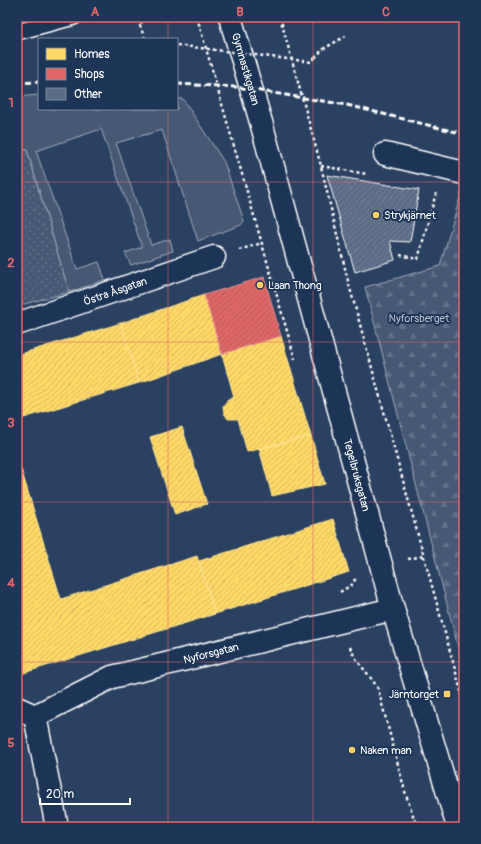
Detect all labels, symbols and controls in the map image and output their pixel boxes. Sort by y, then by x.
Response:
text: A [91,4,100,20]
text: B [236,4,244,20]
text: C [382,4,390,20]
street label: Gymnastikgatan [229,31,262,107]
legend [38,38,178,110]
text: Homes [74,47,110,62]
text: Shops [74,67,105,82]
text: Other [74,87,103,102]
text: 1 [8,95,14,111]
place label: Strykjärnet [384,209,436,222]
marker: Strykjärnet [371,210,381,220]
text: 2 [7,255,15,271]
street label: Östra Åsgatan [81,274,149,308]
place label: Laan Thong [268,279,322,292]
marker: Laan Thong [255,280,265,290]
park label: Nyforsberget [389,312,450,325]
text: 3 [7,415,15,431]
street label: Tegelbruksgatan [341,437,372,513]
text: 4 [7,575,15,591]
street label: Nyforsgatan [182,640,240,667]
place label: Järntorget [389,688,440,701]
marker: Järntorget [442,689,452,699]
text: 5 [7,735,15,751]
place label: Naken man [360,744,412,757]
marker: Naken man [347,745,357,755]
scale bar [40,780,130,806]
text: 20 m [46,787,75,802]

